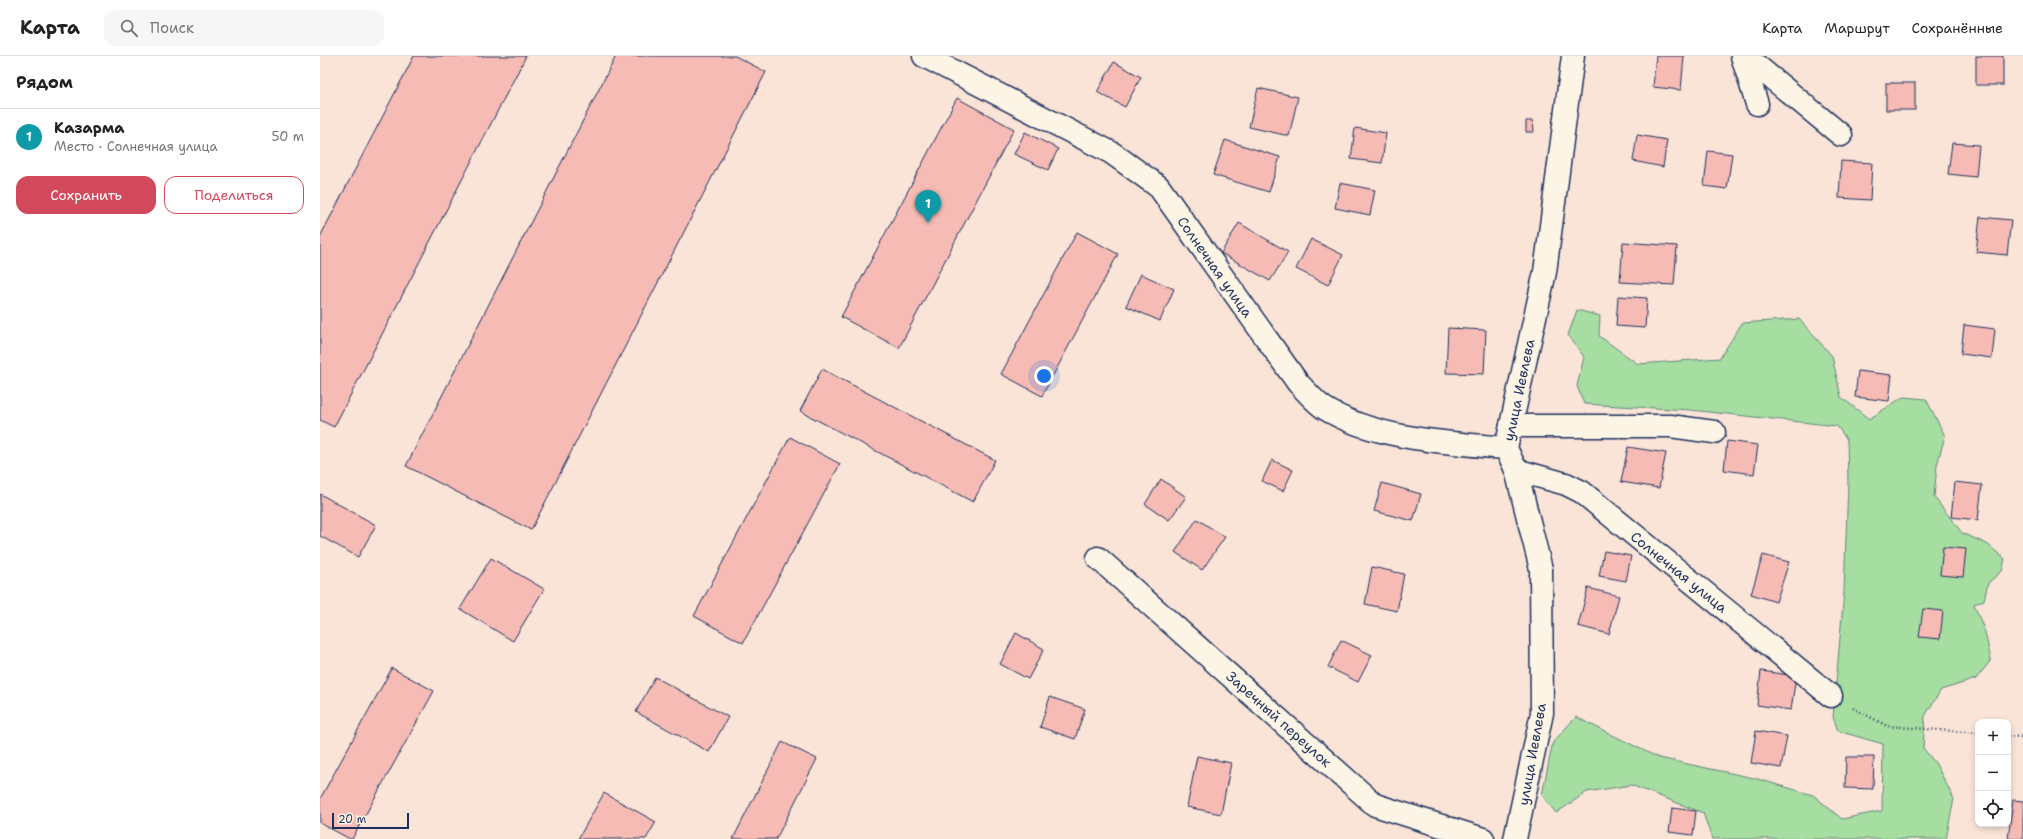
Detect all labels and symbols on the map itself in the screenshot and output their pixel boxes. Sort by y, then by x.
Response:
pin: 1 [915,190,941,223]
street label: Солнечная улица [1173,213,1257,321]
street label: улица Иевлева [1499,337,1539,443]
your location [1034,366,1054,386]
street label: Солнечная улица [1627,527,1731,617]
street label: Заречный переулок [1223,667,1336,771]
street label: улица Иевлева [1514,701,1550,807]
scale bar [332,811,409,830]

